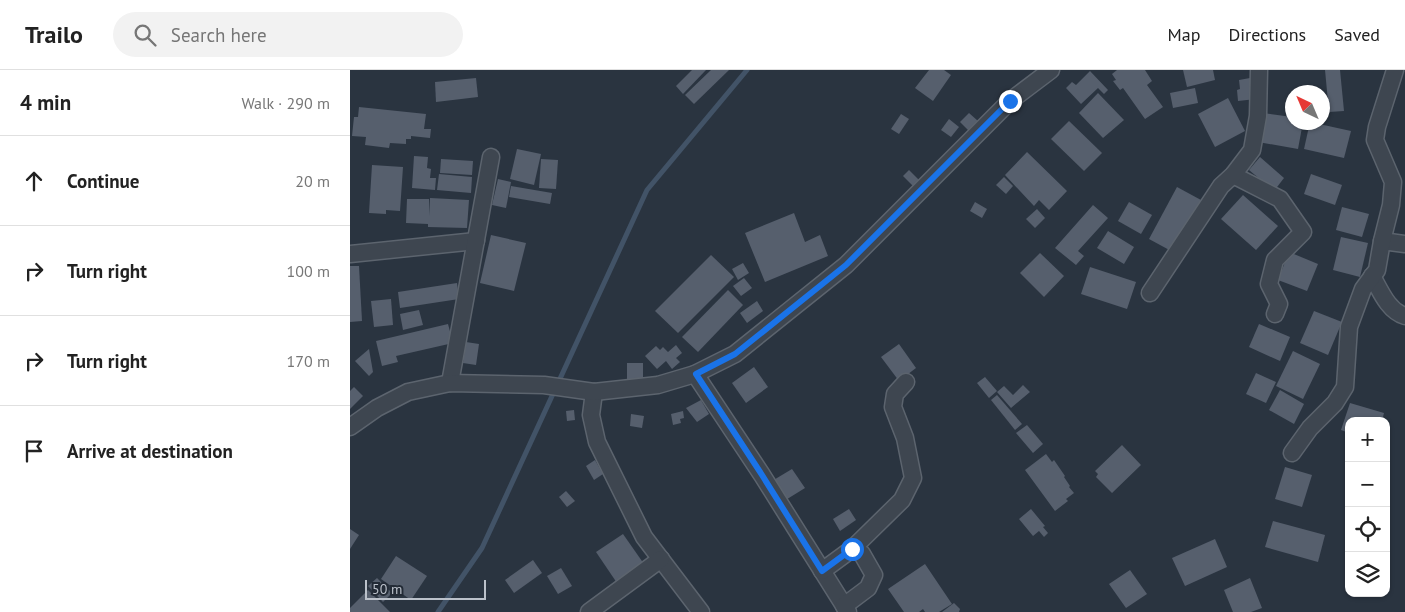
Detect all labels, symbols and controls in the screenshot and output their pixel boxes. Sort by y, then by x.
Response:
search box [113,12,463,57]
text: Trailo [25,19,83,50]
icon: search [131,21,159,49]
text: Search here [171,23,267,47]
text: Map [1168,23,1200,46]
text: Directions [1228,23,1306,46]
text: Saved [1334,23,1380,46]
north arrow [1285,85,1330,130]
text: 4 min [20,89,71,116]
route end [999,90,1022,113]
text: Walk · 290 m [241,93,330,113]
icon: ahead [20,167,48,195]
text: Continue [67,169,139,193]
text: 20 m [295,171,330,191]
icon: right [20,257,48,285]
text: Turn right [67,259,147,283]
text: 100 m [287,261,330,281]
icon: right [20,347,48,375]
text: Turn right [67,349,147,373]
text: 170 m [287,351,330,371]
map controls [1345,417,1390,597]
button: + [1345,417,1390,462]
icon: arrive [20,437,48,465]
text: Arrive at destination [67,439,233,463]
button: − [1345,462,1390,507]
button: locate [1345,507,1390,552]
route start [841,538,864,561]
button: layers [1345,552,1390,597]
scale bar [365,577,486,600]
text: 50 m [372,580,402,598]

